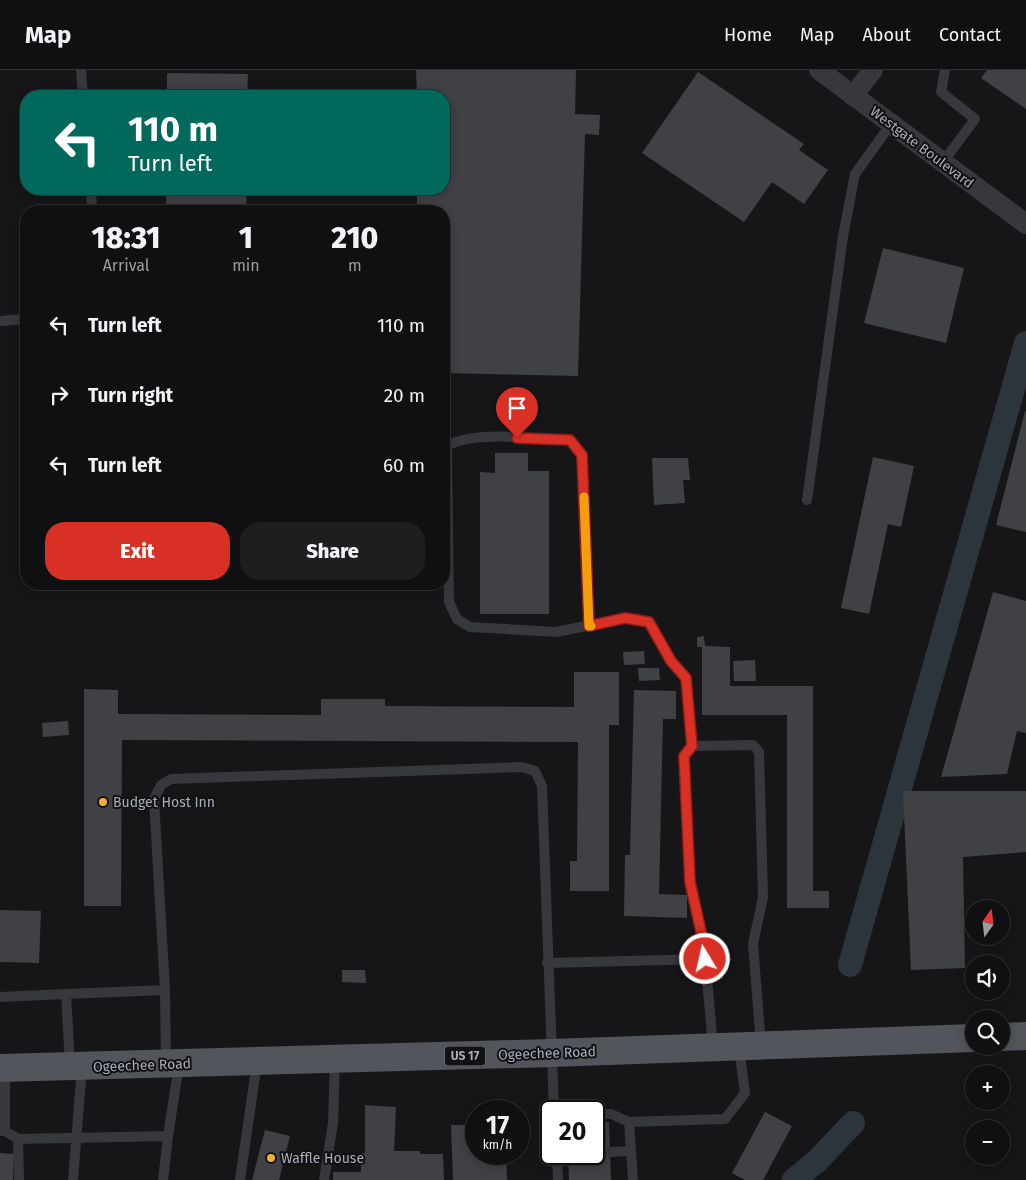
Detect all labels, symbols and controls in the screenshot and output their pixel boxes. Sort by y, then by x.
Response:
text: Map [25,21,71,49]
text: Home [724,24,772,46]
text: Map [800,24,834,46]
text: About [862,24,911,46]
text: Contact [939,24,1001,46]
street label: Westgate Boulevard [867,103,977,192]
text: 110 m [128,108,218,150]
icon: left [45,110,110,175]
text: Turn left [128,150,212,177]
text: 18:31 [92,220,161,256]
text: 1 [239,220,253,256]
text: 210 [331,220,378,256]
text: Arrival [103,256,150,275]
text: min [232,256,260,275]
text: m [348,256,362,275]
icon: left [45,311,73,339]
text: Turn left [88,314,162,337]
text: 110 m [377,314,425,337]
icon: right [45,381,73,409]
text: Turn right [88,384,173,407]
text: 20 m [384,384,425,407]
pin [496,387,538,438]
icon: arrive [503,394,531,422]
icon: left [45,451,73,479]
text: Turn left [88,454,162,477]
text: 60 m [383,454,425,477]
button: Exit [45,522,230,580]
button: Share [240,522,425,580]
place label: Budget Host Inn [113,794,215,811]
marker: Budget Host Inn [97,796,109,808]
north arrow [965,900,1010,945]
map controls [965,900,1010,1165]
position arrow [678,932,730,984]
button: sound [965,955,1010,1000]
button: search [965,1010,1010,1055]
street label: Ogeechee Road [498,1043,596,1064]
road number: US 17 [445,1046,485,1066]
street label: Ogeechee Road [93,1055,191,1076]
button: + [965,1065,1010,1110]
speed limit sign: 20 [540,1100,605,1165]
text: 17 [486,1111,509,1141]
button: − [965,1120,1010,1165]
text: km/h [483,1138,512,1152]
place label: Waffle House [281,1150,364,1167]
marker: Waffle House [265,1152,277,1164]

